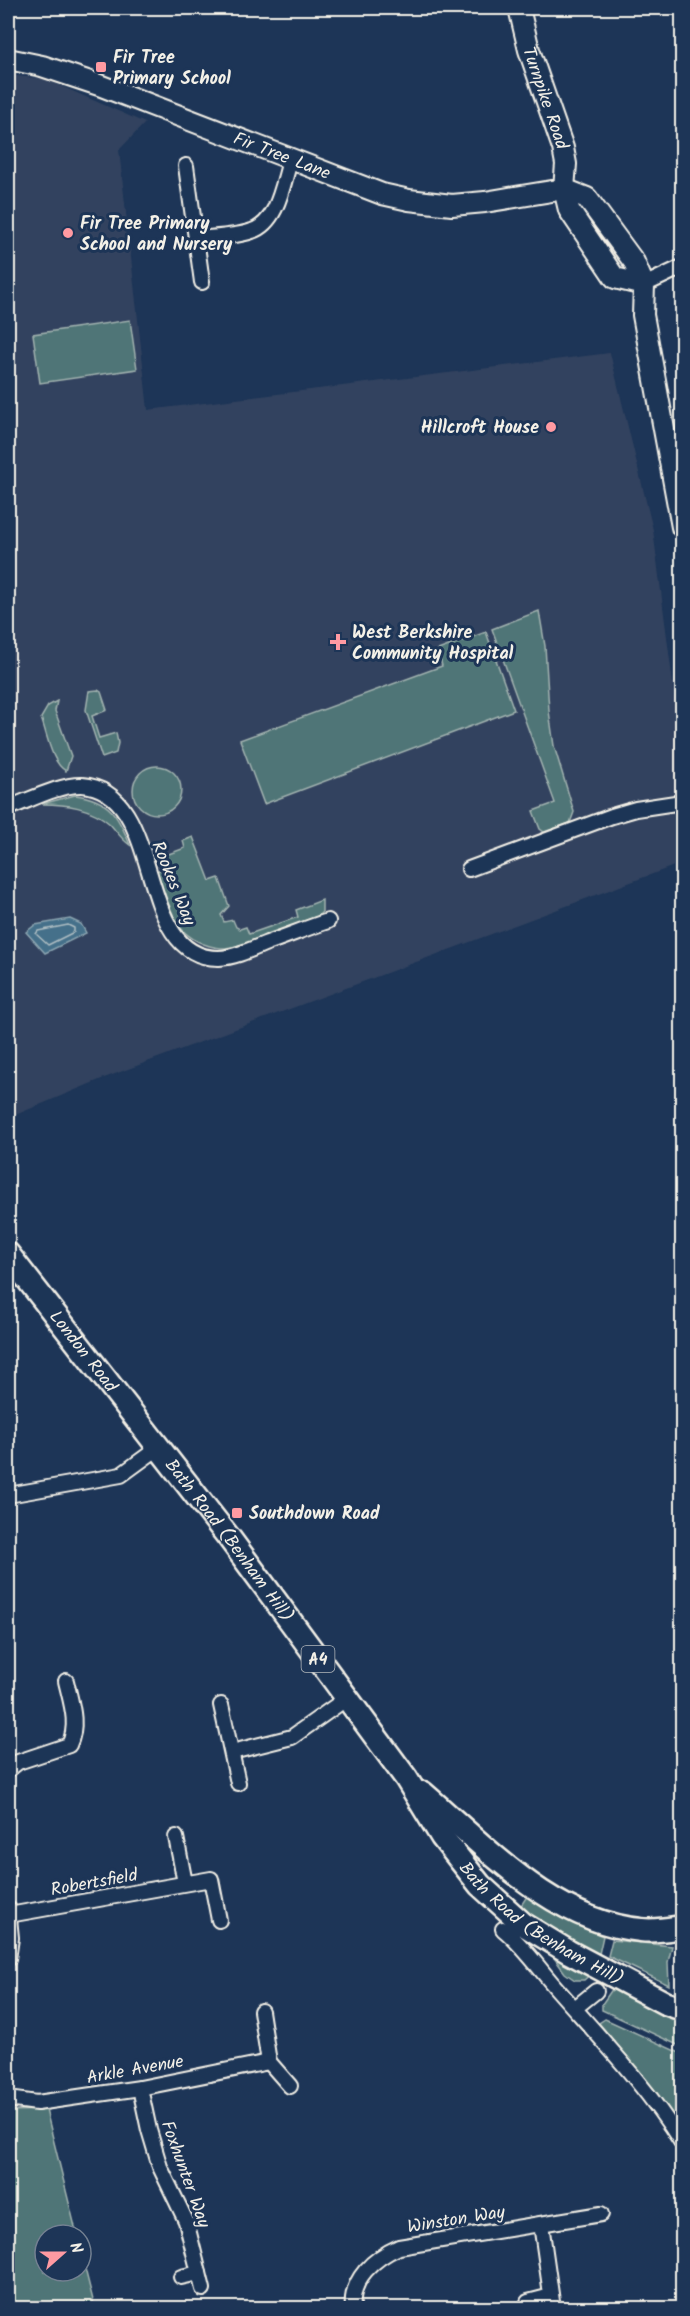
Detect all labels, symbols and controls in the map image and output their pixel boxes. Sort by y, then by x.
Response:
street label: Turnpike Road [513,43,576,155]
place label: Fir Tree Primary School [113,44,231,94]
marker: Fir Tree Primary School [94,60,108,74]
street label: Fir Tree Lane [229,125,334,189]
place label: Fir Tree Primary School and Nursery [80,210,233,260]
marker: Fir Tree Primary School and Nursery [61,226,75,240]
place label: Hillcroft House [421,414,539,443]
marker: Hillcroft House [544,420,558,434]
place label: West Berkshire Community Hospital [352,619,514,669]
marker: West Berkshire Community Hospital [329,633,347,651]
street label: Rookes Way [142,837,203,931]
street label: London Road [41,1305,124,1400]
street label: Bath Road (Benham Hill) [157,1453,300,1629]
place label: Southdown Road [249,1500,380,1529]
marker: Southdown Road [230,1506,244,1520]
road number: A4 [302,1646,334,1672]
street label: Bath Road (Benham Hill) [451,1856,628,1994]
street label: Robertsfield [49,1861,141,1905]
street label: Arkle Avenue [84,2048,186,2093]
street label: Foxhunter Way [152,2117,218,2233]
street label: Winston Way [405,2198,508,2243]
north arrow [33,2223,93,2283]
text: N [62,2239,89,2257]

